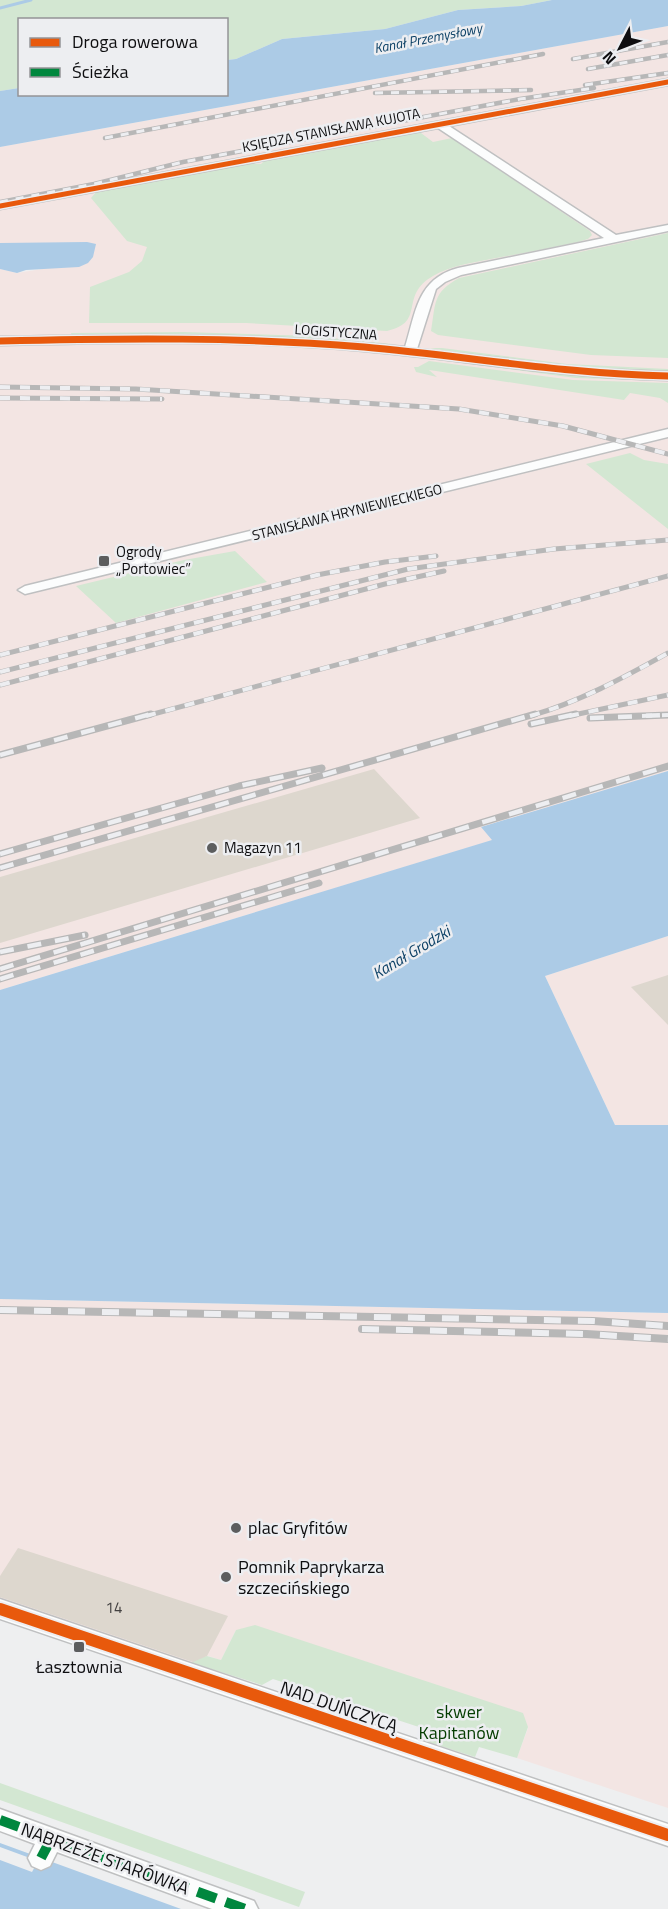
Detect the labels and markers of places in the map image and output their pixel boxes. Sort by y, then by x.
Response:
place label: Ogrody „Portowiec” [116,540,191,580]
marker: Ogrody „Portowiec” [97,554,111,568]
place label: Magazyn 11 [224,836,302,859]
marker: Magazyn 11 [205,841,219,855]
place label: plac Gryfitów [248,1514,348,1541]
marker: plac Gryfitów [229,1521,243,1535]
place label: Pomnik Paprykarza szczecińskiego [238,1553,384,1601]
marker: Pomnik Paprykarza szczecińskiego [219,1570,233,1584]
marker: Łasztownia [72,1640,86,1654]
place label: Łasztownia [35,1653,122,1680]

